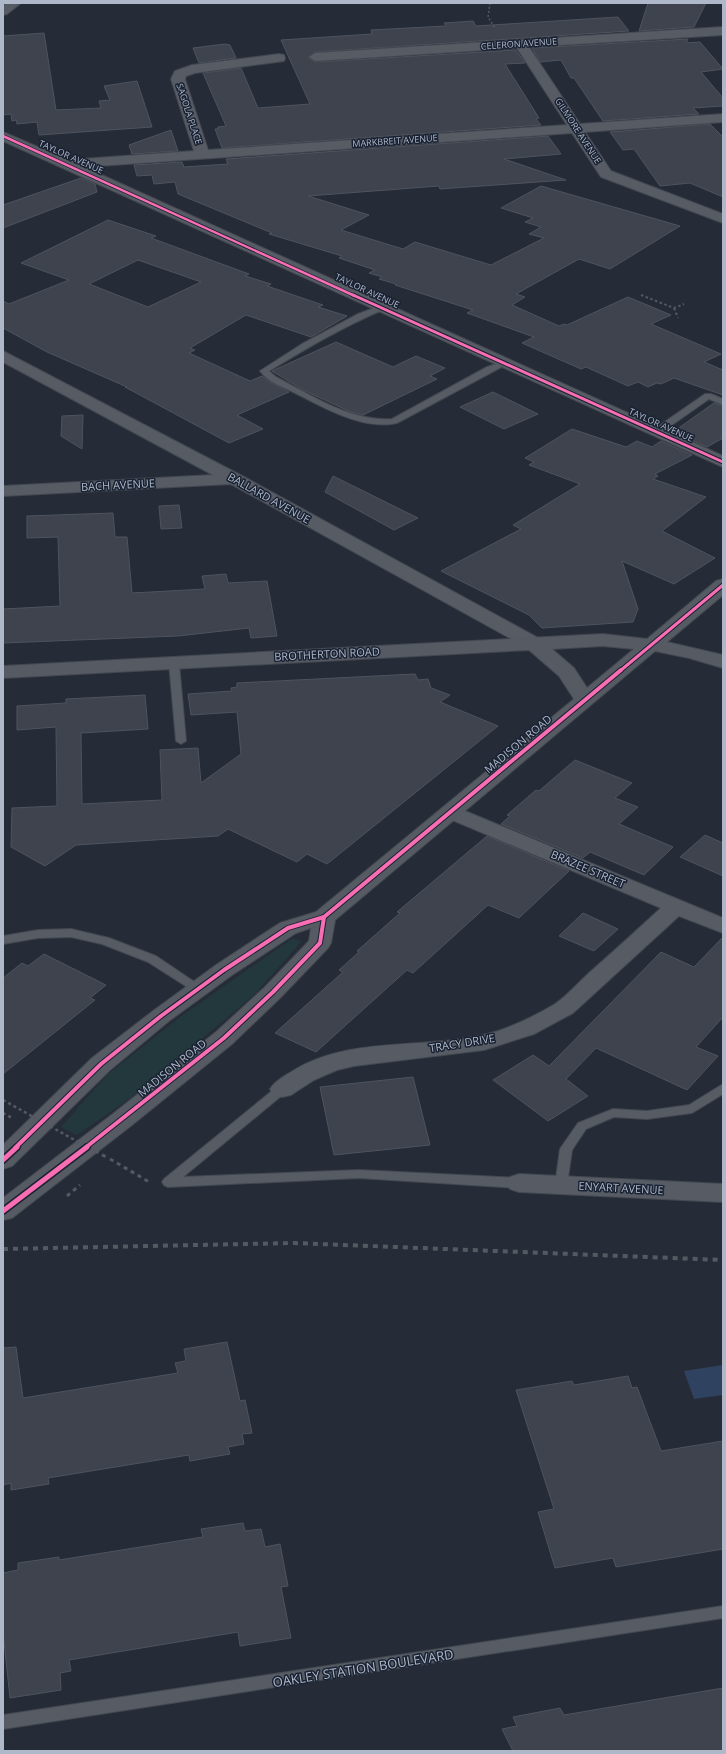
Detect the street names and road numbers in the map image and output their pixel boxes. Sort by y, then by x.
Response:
street label: CELERON AVENUE [480,34,558,53]
street label: SAGOLA PLACE [174,82,205,146]
street label: GILMORE AVENUE [552,95,605,166]
street label: MARKBREIT AVENUE [352,131,438,150]
street label: TAYLOR AVENUE [37,136,106,177]
street label: TAYLOR AVENUE [333,270,402,311]
street label: TAYLOR AVENUE [627,404,696,445]
street label: BALLARD AVENUE [225,469,313,526]
street label: BACH AVENUE [81,475,155,494]
street label: BROTHERTON ROAD [274,643,380,664]
street label: MADISON ROAD [481,711,555,776]
street label: BRAZEE STREET [549,846,628,891]
street label: TRACY DRIVE [428,1030,496,1055]
street label: MADISON ROAD [134,1035,209,1100]
street label: ENYART AVENUE [578,1178,664,1197]
street label: OAKLEY STATION BOULEVARD [271,1645,455,1691]

